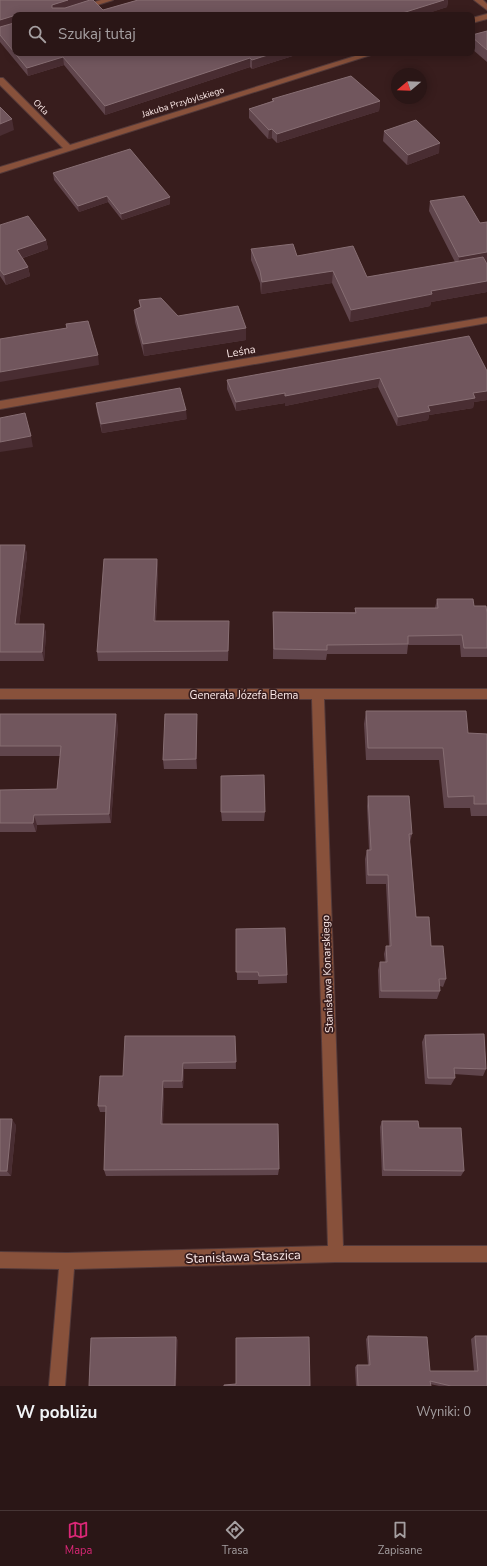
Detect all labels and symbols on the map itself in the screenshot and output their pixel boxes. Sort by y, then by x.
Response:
north arrow [391,68,427,104]
street label: Jakuba Przybylskiego [139,84,226,121]
street label: Orla [31,97,52,118]
street label: Leśna [225,342,257,361]
street label: Generała Józefa Bema [190,688,299,703]
street label: Stanisława Konarskiego [318,915,337,1033]
street label: Stanisława Staszica [185,1246,301,1268]

